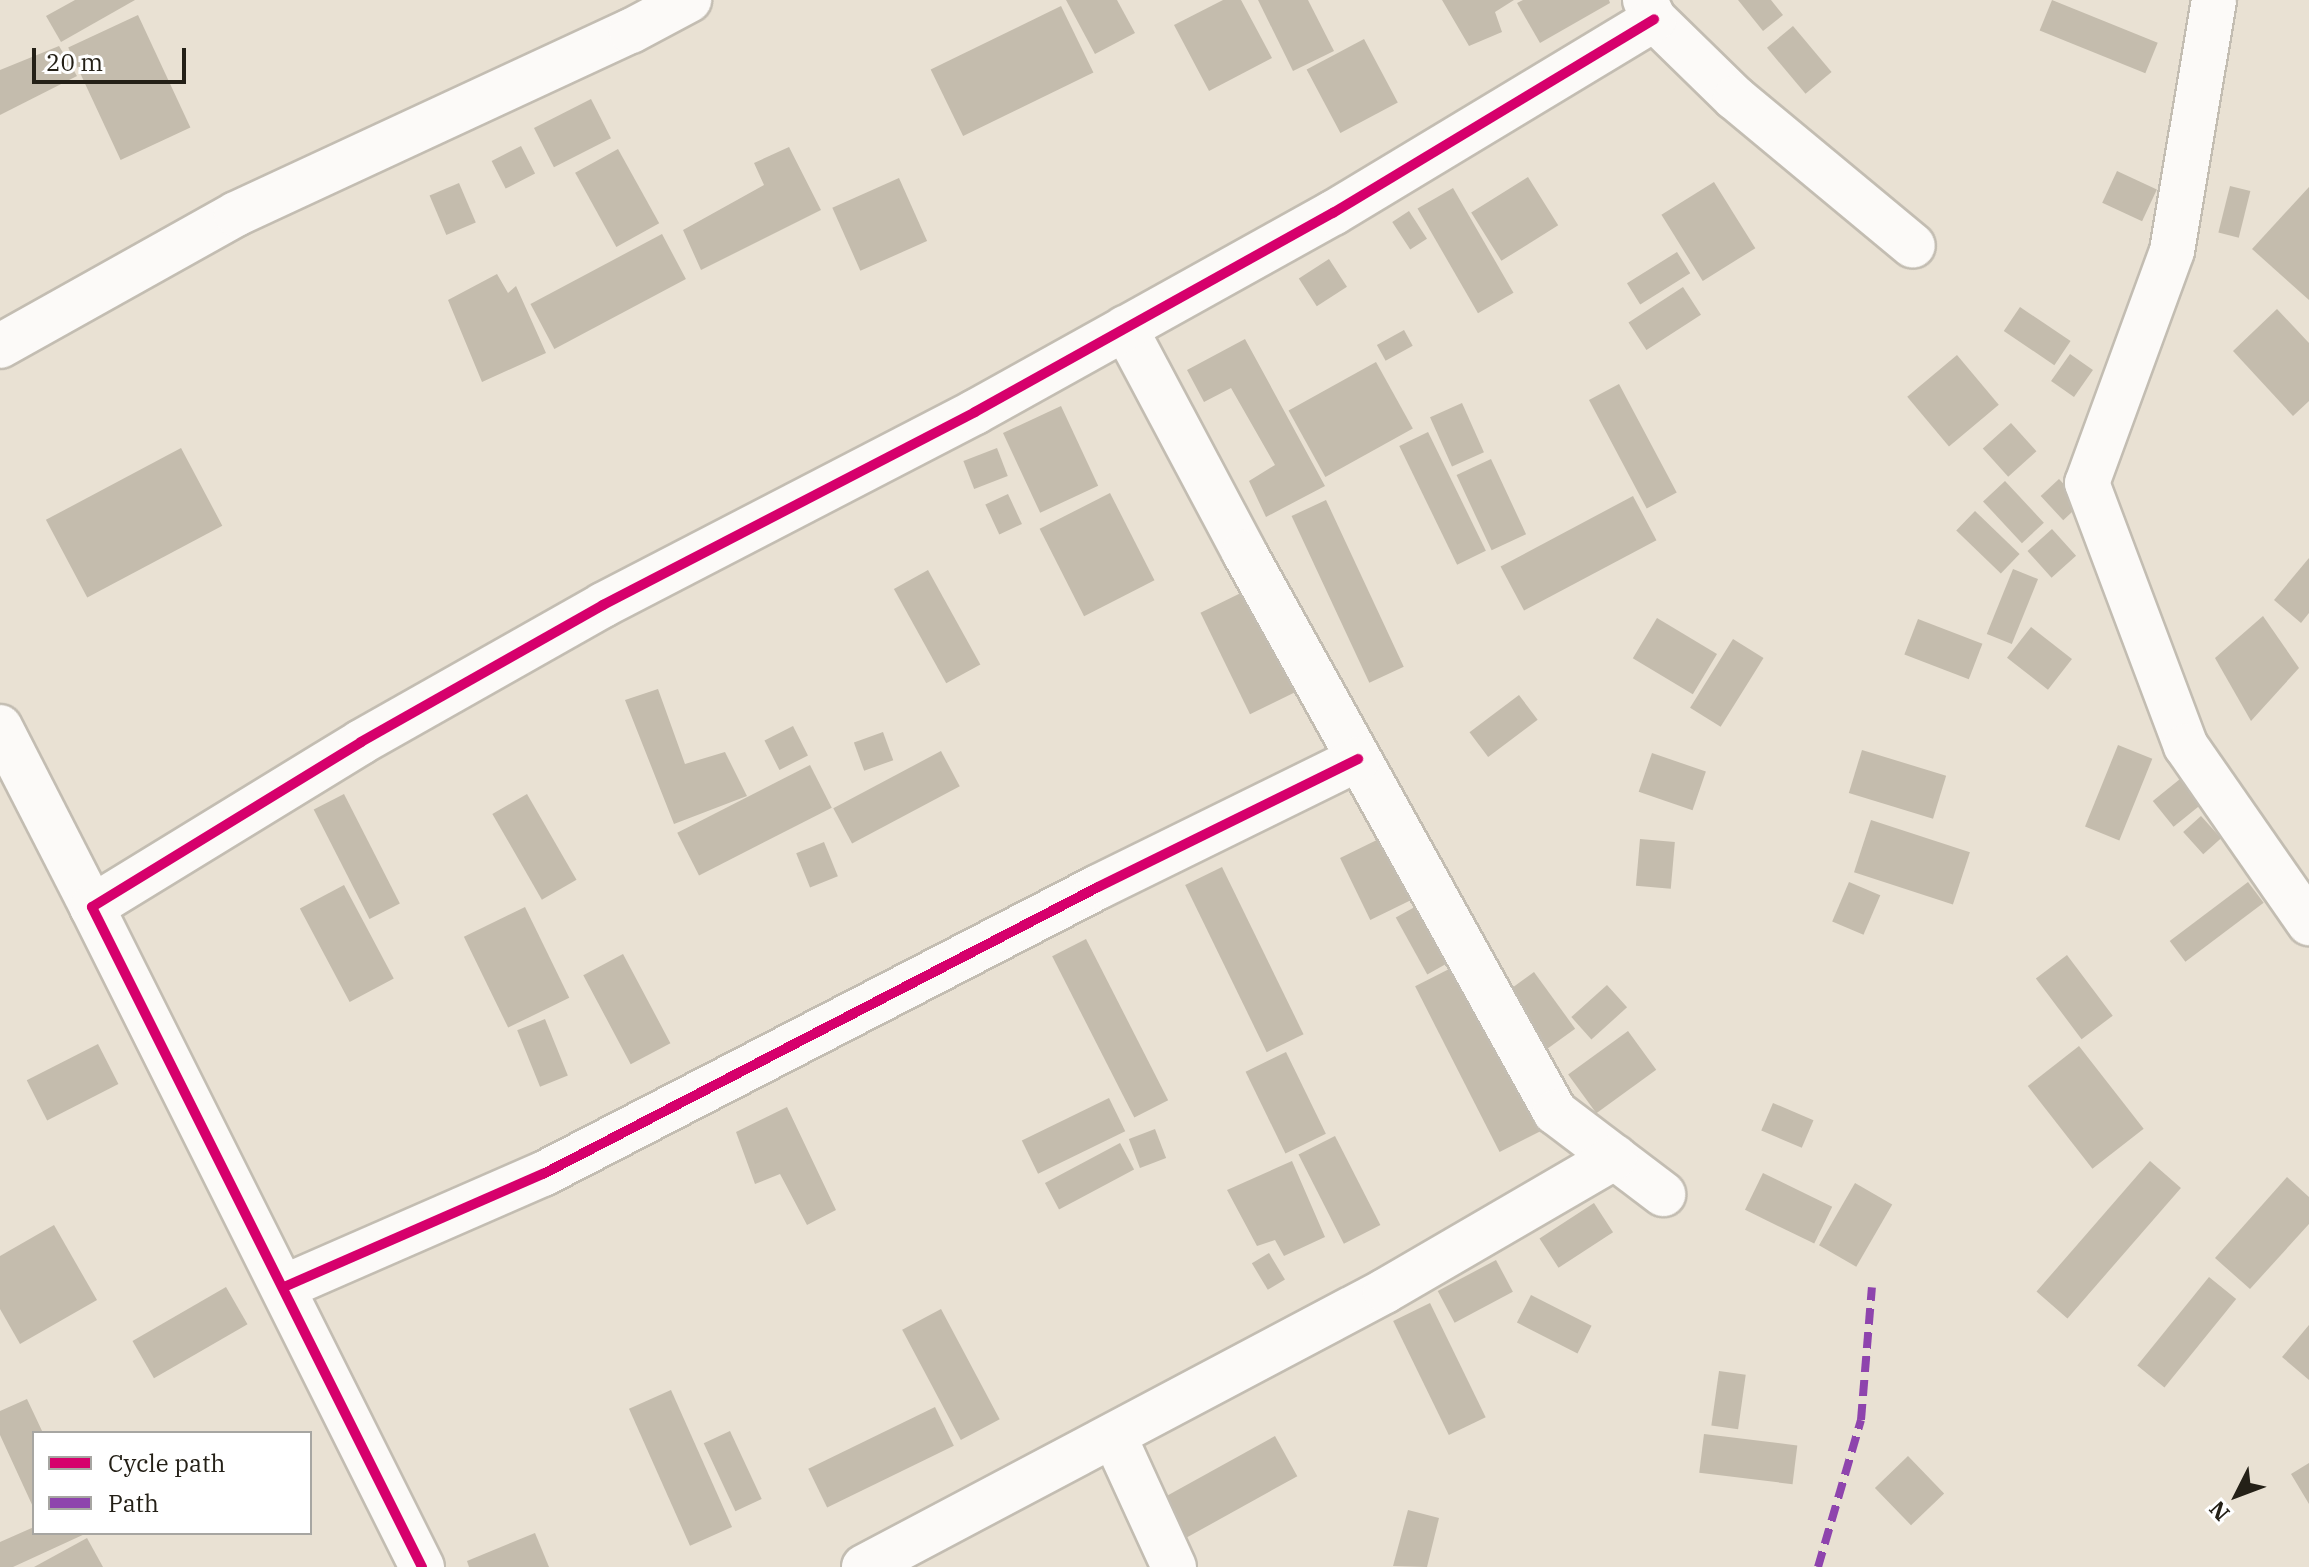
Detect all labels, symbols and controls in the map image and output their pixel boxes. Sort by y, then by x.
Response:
scale bar [36,32,190,82]
text: 20 m [46,46,103,78]
legend [32,1431,312,1535]
text: Cycle path [108,1447,225,1479]
north arrow [2197,1455,2277,1535]
text: Path [108,1487,159,1519]
text: N [2202,1495,2235,1528]

